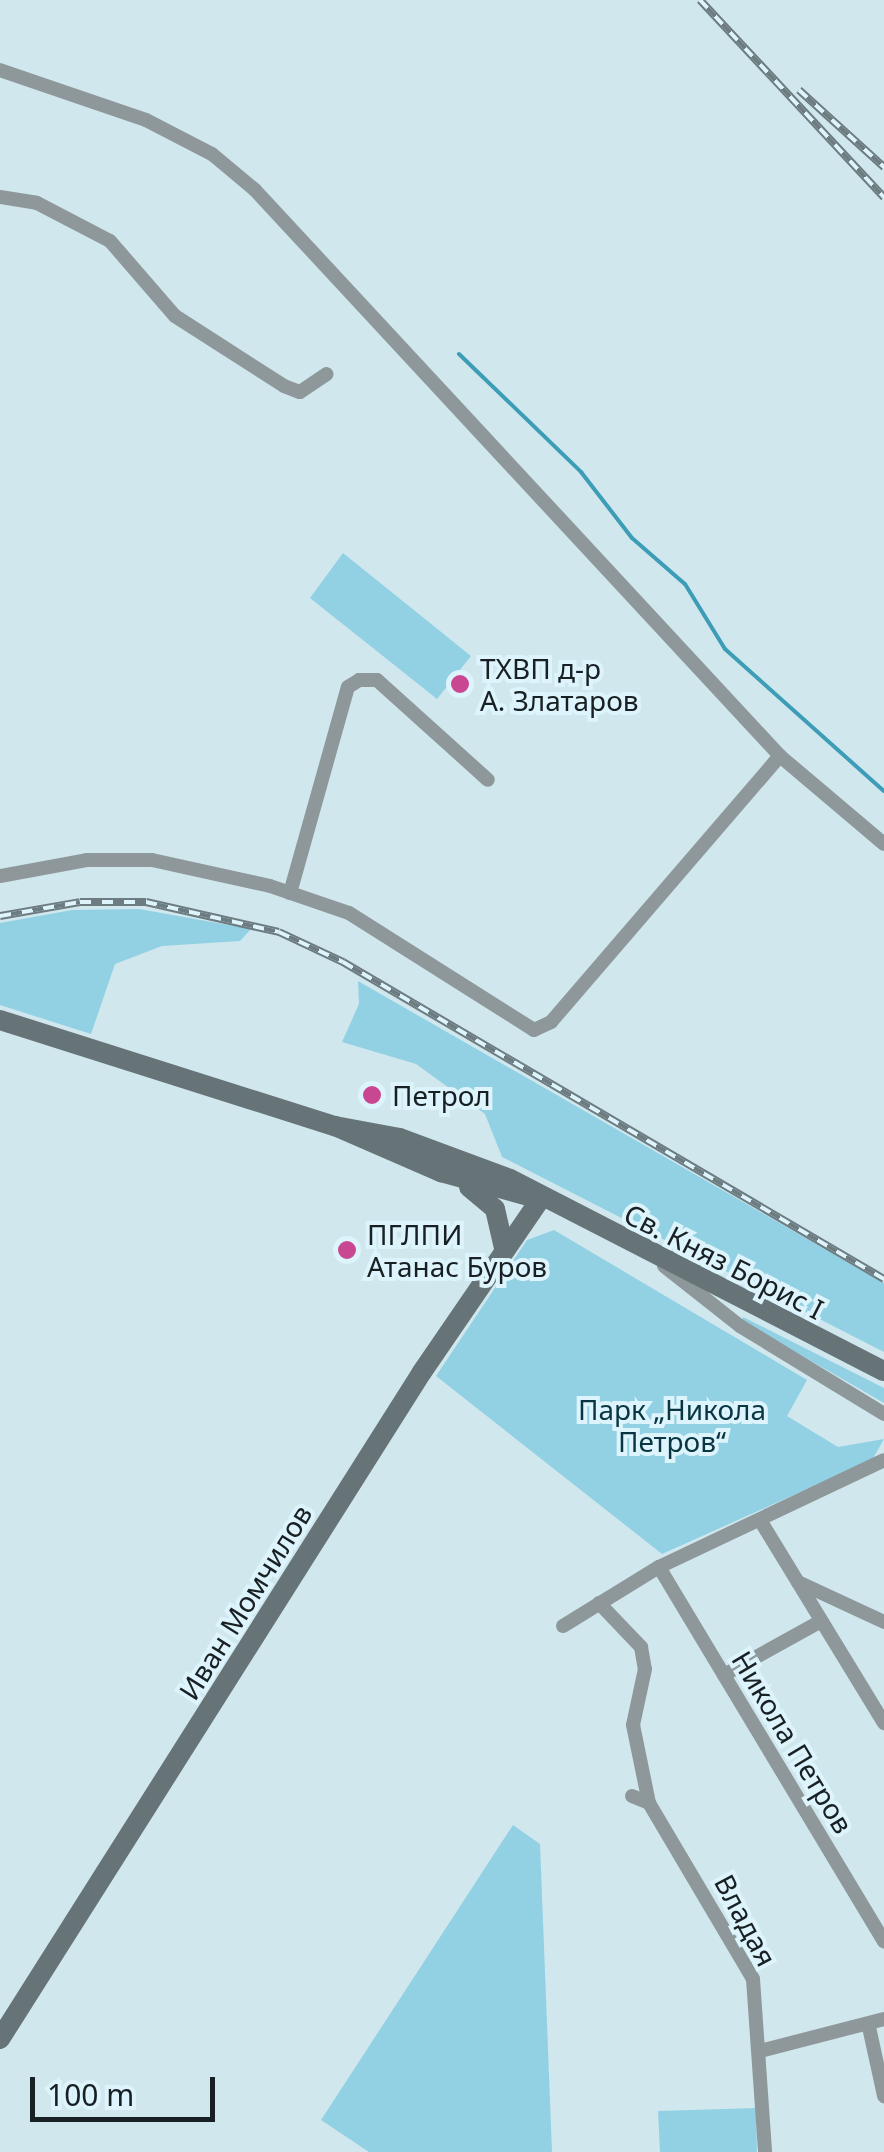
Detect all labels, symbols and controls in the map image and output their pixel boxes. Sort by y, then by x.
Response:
place label: ТХВП д-р А. Златаров [480,651,639,717]
marker: ТХВП д-р А. Златаров [449,673,471,695]
place label: Петрол [392,1078,491,1112]
marker: Петрол [361,1084,383,1106]
street label: Св. Княз Борис I [619,1196,829,1326]
place label: ПГЛПИ Атанас Буров [367,1217,547,1283]
marker: ПГЛПИ Атанас Буров [336,1239,358,1261]
park label: Парк „Никола Петров“ [578,1392,766,1458]
street label: Иван Момчилов [172,1498,318,1706]
street label: Никола Петров [725,1645,861,1839]
street label: Владая [708,1868,784,1972]
scale bar [35,2057,220,2119]
text: 100 m [47,2074,134,2115]

